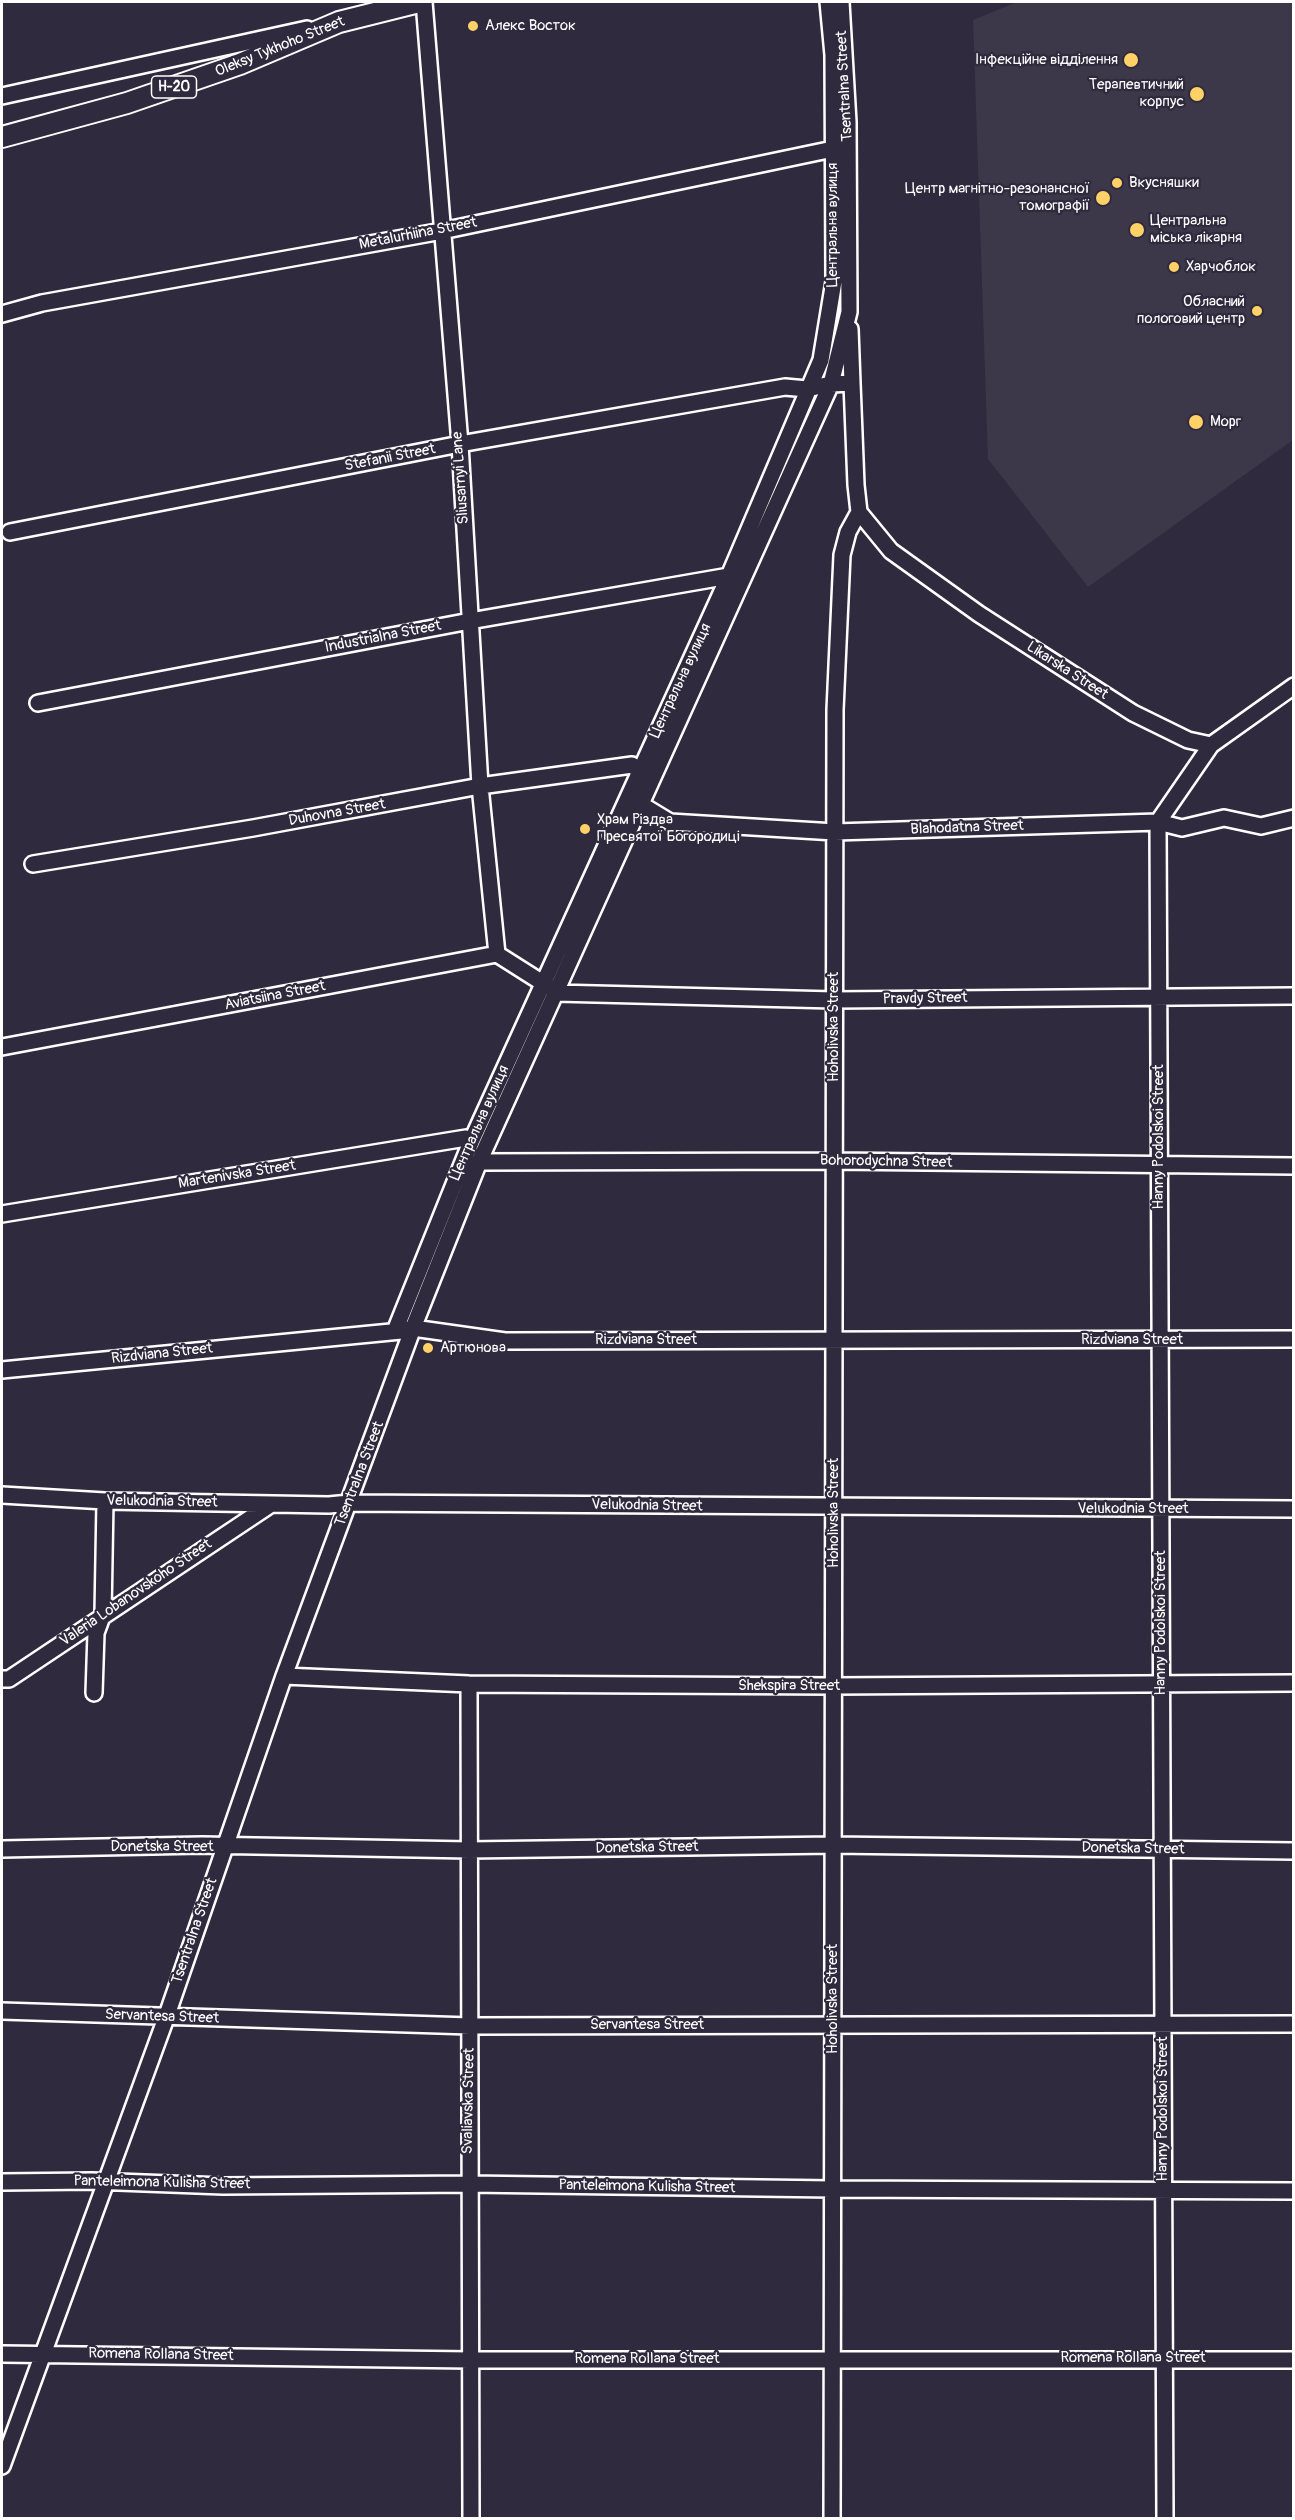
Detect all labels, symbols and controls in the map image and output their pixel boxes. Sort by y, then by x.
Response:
street label: Oleksy Tykhoho Street [213,13,347,81]
place label: Алекс Восток [485,17,576,35]
marker: Алекс Восток [466,19,480,33]
street label: Tsentralna Street [833,30,857,142]
place label: Інфекційне відділення [975,51,1118,69]
marker: Інфекційне відділення [1122,51,1140,69]
road number: Н-20 [152,76,196,98]
place label: Терапевтичний корпус [1089,76,1184,111]
marker: Терапевтичний корпус [1188,85,1206,103]
street label: Центральна вулиця [824,163,842,287]
place label: Вкусняшки [1129,174,1199,192]
marker: Вкусняшки [1110,176,1124,190]
place label: Центр магнітно-резонансної томографії [905,180,1090,215]
marker: Центр магнітно-резонансної томографії [1094,189,1112,207]
place label: Центральна міська лікарня [1150,212,1242,247]
street label: Metalurhiina Street [358,214,478,254]
marker: Центральна міська лікарня [1128,221,1146,239]
place label: Харчоблок [1186,258,1256,276]
marker: Харчоблок [1167,260,1181,274]
place label: Обласний пологовий центр [1137,293,1245,328]
marker: Обласний пологовий центр [1250,304,1264,318]
marker: Морг [1187,413,1205,431]
place label: Морг [1210,413,1241,431]
street label: Sliusarnyi Lane [449,431,473,525]
street label: Stefanii Street [343,440,437,476]
street label: Industrialna Street [323,617,443,657]
street label: Центральна вулиця [647,621,715,741]
street label: Likarska Street [1023,638,1111,704]
street label: Duhovna Street [287,796,387,830]
place label: Храм Різдва Пресвятої Богородиці [597,811,740,846]
street label: Blahodatna Street [910,817,1024,839]
marker: Храм Різдва Пресвятої Богородиці [578,822,592,836]
street label: Hoholivska Street [825,972,843,1082]
street label: Aviatsiina Street [223,977,327,1015]
street label: Pravdy Street [882,989,968,1009]
street label: Центральна вулиця [446,1063,514,1183]
street label: Hanny Podolskoi Street [1150,1064,1168,1210]
street label: Bohorodychna Street [820,1152,952,1172]
street label: Martenivska Street [177,1157,297,1193]
street label: Rizdviana Street [595,1331,697,1349]
street label: Rizdviana Street [1081,1331,1183,1349]
place label: Артюнова [440,1339,506,1357]
street label: Rizdviana Street [110,1340,214,1368]
marker: Артюнова [421,1341,435,1355]
street label: Tsentralna Street [332,1419,388,1529]
street label: Hoholivska Street [825,1458,843,1568]
street label: Velukodnia Street [106,1492,218,1512]
street label: Velukodnia Street [591,1496,703,1516]
street label: Velukodnia Street [1077,1500,1189,1518]
street label: Valeria Lobanovskoho Street [57,1535,215,1651]
street label: Hanny Podolskoi Street [1152,1550,1170,1696]
street label: Shekspira Street [738,1677,840,1695]
street label: Donetska Street [110,1838,214,1856]
street label: Donetska Street [595,1838,699,1858]
street label: Donetska Street [1081,1839,1185,1859]
street label: Tsentralna Street [168,1876,222,1986]
street label: Hoholivska Street [824,1944,842,2054]
street label: Servantesa Street [105,2006,219,2028]
street label: Servantesa Street [590,2016,704,2034]
street label: Hanny Podolskoi Street [1154,2036,1172,2182]
street label: Svaliavska Street [459,2048,479,2154]
street label: Panteleimona Kulisha Street [74,2172,250,2194]
street label: Panteleimona Kulisha Street [559,2176,735,2198]
street label: Romena Rollana Street [88,2345,234,2365]
street label: Romena Rollana Street [1060,2349,1206,2367]
street label: Romena Rollana Street [574,2350,720,2368]

